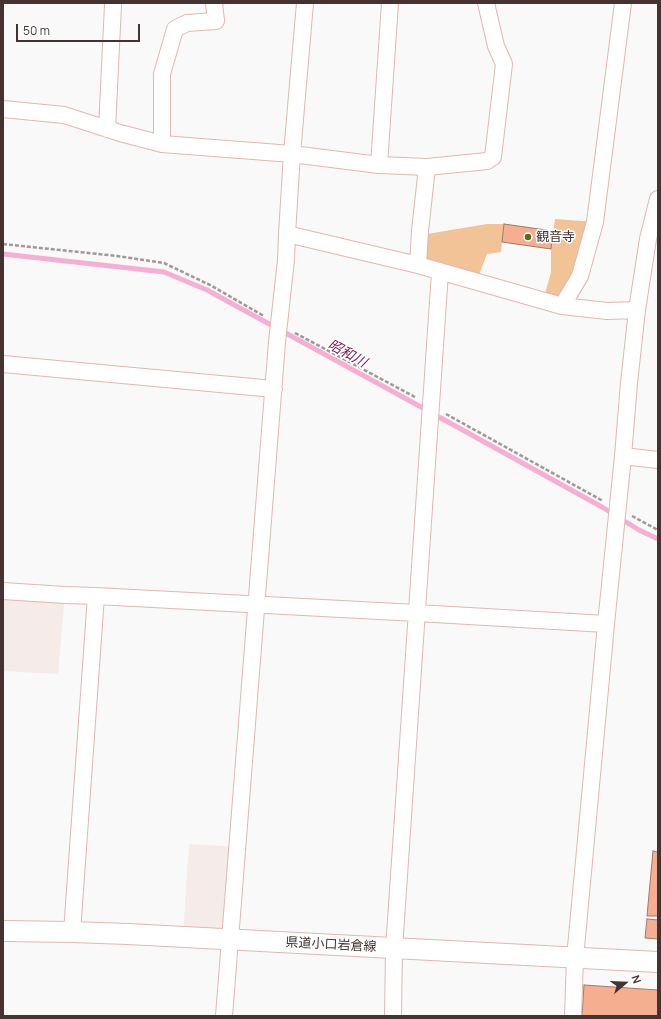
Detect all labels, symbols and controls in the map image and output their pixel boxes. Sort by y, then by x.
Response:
scale bar [18,16,142,42]
text: 50 m [23,22,50,39]
place label: 観音寺 [536,229,575,245]
marker: 観音寺 [523,232,533,242]
water label: 昭和川 [325,336,369,372]
street label: 県道小口岩倉線 [285,935,377,955]
north arrow [605,963,645,1003]
text: N [628,973,645,985]

